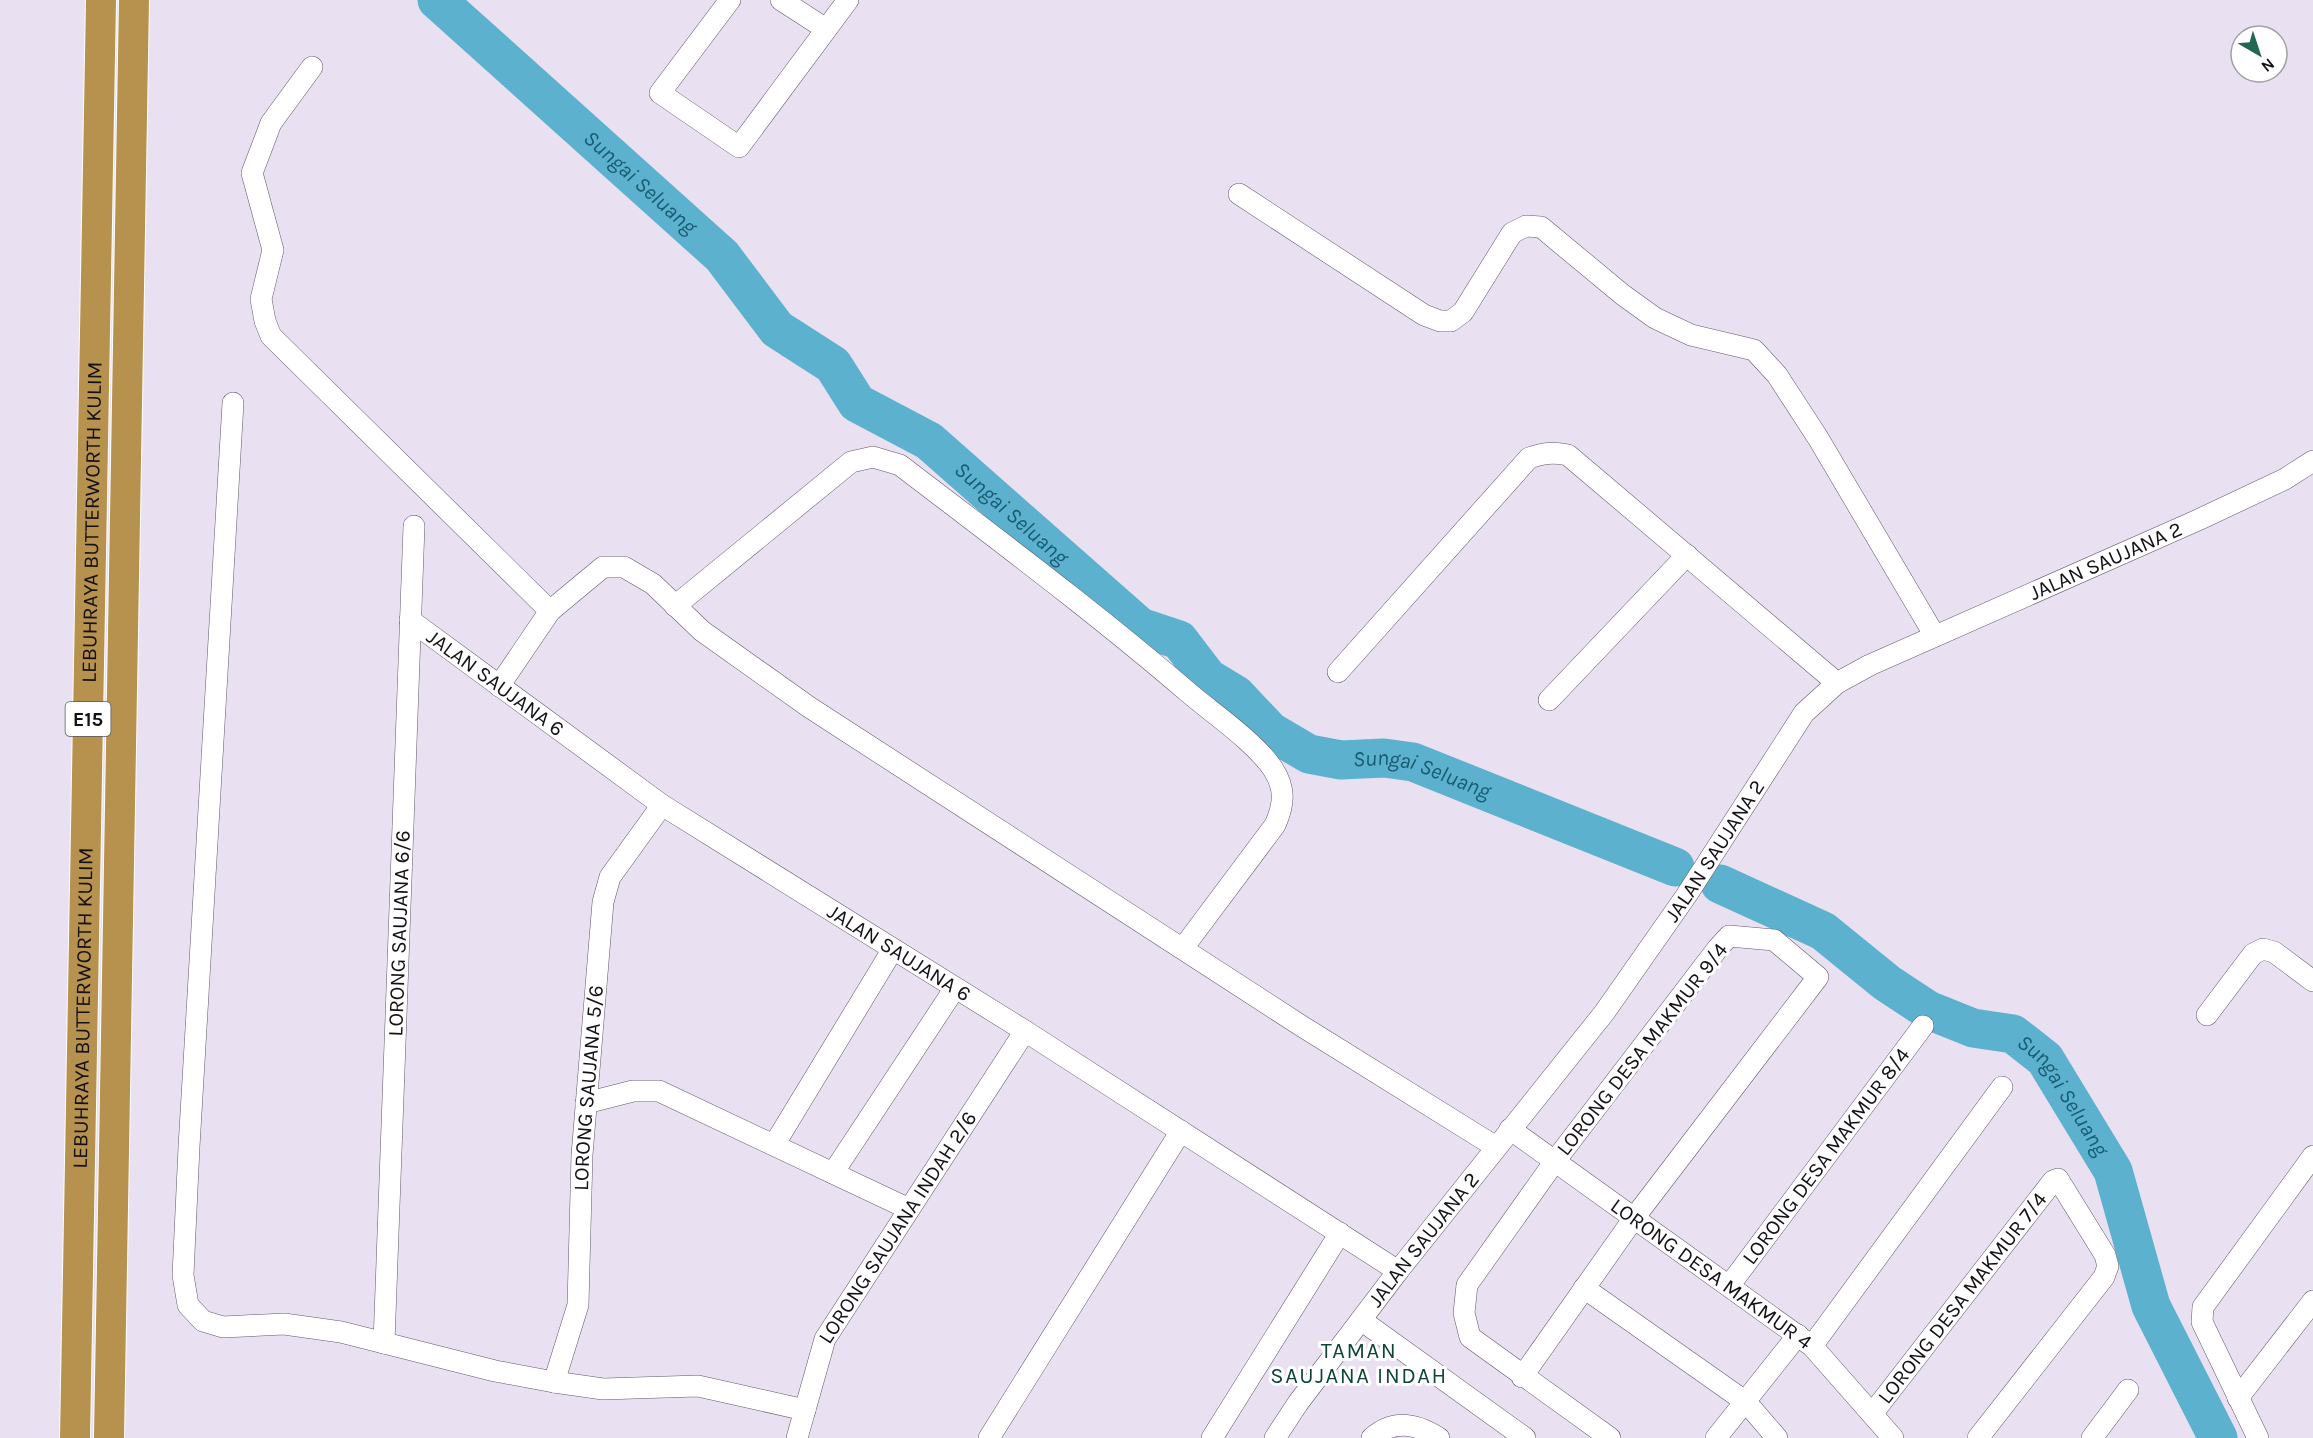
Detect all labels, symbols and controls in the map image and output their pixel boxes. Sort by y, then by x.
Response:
north arrow [2229,24,2289,84]
text: N [2258,54,2279,76]
water label: Sungai Seluang [578,125,702,240]
street label: LEBUHRAYA BUTTERWORTH KULIM [77,361,106,683]
water label: Sungai Seluang [949,456,1074,571]
street label: JALAN SAUJANA 2 [2025,517,2186,605]
street label: JALAN SAUJANA 6 [422,624,569,741]
road number: E15 [66,702,110,736]
water label: Sungai Seluang [1352,745,1495,805]
street label: JALAN SAUJANA 2 [1660,775,1770,926]
street label: LORONG SAUJANA 6/6 [383,830,415,1037]
street label: LEBUHRAYA BUTTERWORTH KULIM [68,847,98,1169]
street label: JALAN SAUJANA 6 [823,899,975,1006]
street label: LORONG DESA MAKMUR 9/4 [1552,938,1733,1160]
street label: LORONG SAUJANA 5/6 [569,984,608,1191]
water label: Sungai Seluang [2012,1029,2114,1161]
street label: LORONG DESA MAKMUR 8/4 [1737,1043,1915,1269]
street label: LORONG SAUJANA INDAH 2/6 [813,1107,982,1348]
street label: JALAN SAUJANA 2 [1363,1168,1484,1312]
street label: LORONG DESA MAKMUR 7/4 [1873,1187,2052,1408]
street label: LORONG DESA MAKMUR 4 [1606,1193,1817,1354]
district label: TAMAN SAUJANA INDAH [1270,1338,1448,1389]

